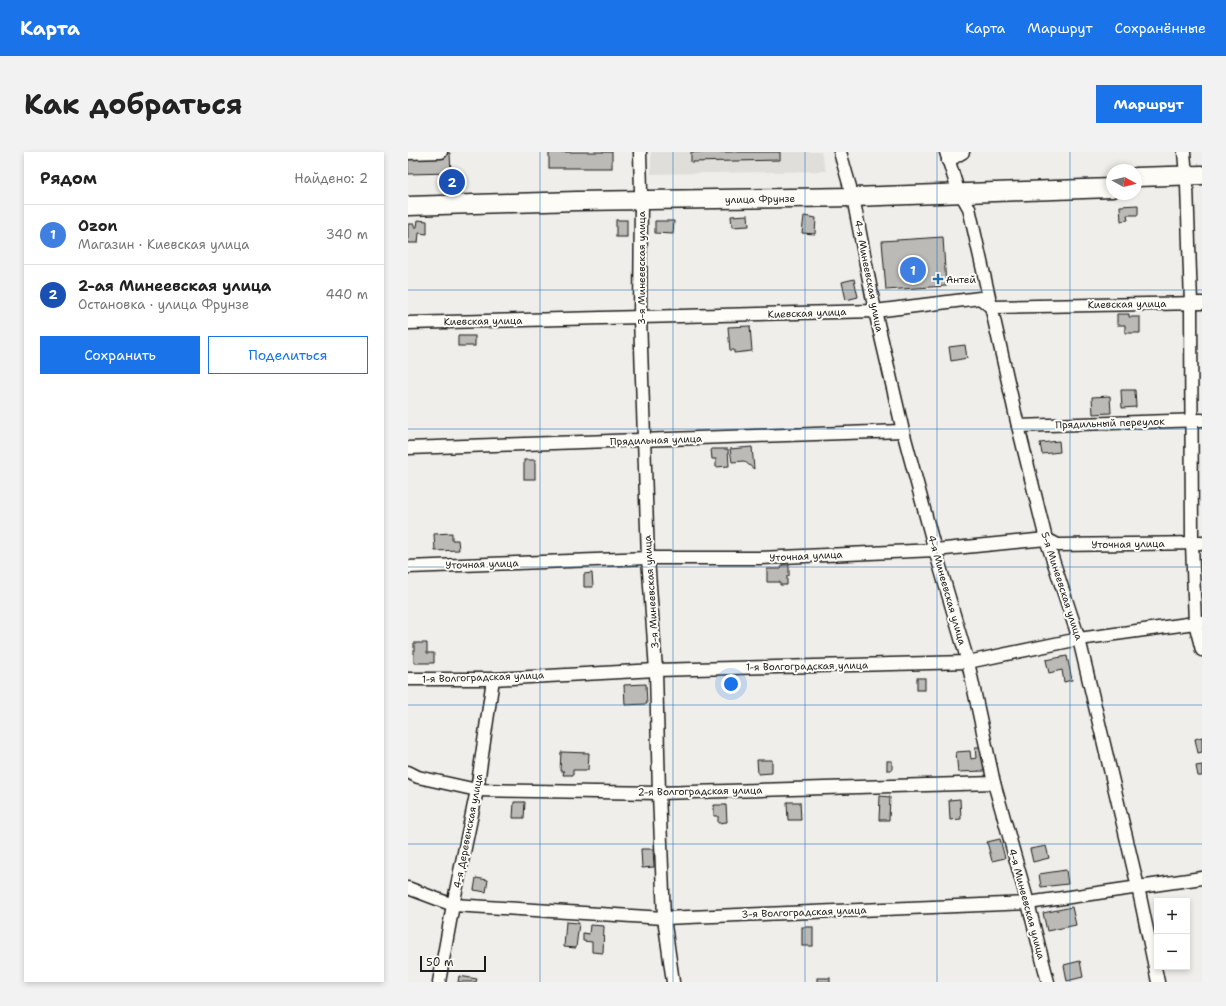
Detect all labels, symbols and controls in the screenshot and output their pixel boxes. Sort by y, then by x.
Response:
text: Карта [20,16,80,41]
text: Карта [965,19,1005,37]
text: Маршрут [1027,19,1093,37]
text: Сохранённые [1115,19,1206,37]
text: Как добраться [24,85,243,123]
button: Маршрут [1096,85,1202,123]
north arrow [1106,164,1142,200]
text: Рядом [40,167,97,189]
pin: 2 [439,167,465,197]
text: Найдено: 2 [294,170,368,187]
street label: улица Фрунзе [725,192,796,206]
street label: 3-я Минеевская улица [635,210,648,325]
text: Ozon [78,216,118,236]
street label: 4-я Минеевская улица [852,219,886,334]
text: 1 [50,226,56,243]
text: 340 m [326,226,368,243]
text: Магазин · Киевская улица [78,236,249,253]
pin: 1 [900,255,926,285]
place label: Антей [946,273,976,286]
marker: Антей [933,274,943,284]
text: 2-ая Минеевская улица [78,276,271,296]
text: 2 [48,286,58,303]
text: 440 m [326,286,368,303]
text: Остановка · улица Фрунзе [78,296,249,313]
street label: Киевская улица [1087,297,1167,311]
street label: Киевская улица [767,305,847,321]
street label: Киевская улица [443,314,523,328]
button: Сохранить [40,336,200,374]
button: Поделиться [208,336,368,374]
street label: Прядильный переулок [1055,415,1165,431]
street label: Прядильная улица [610,432,703,448]
street label: 5-я Минеевская улица [1038,530,1086,643]
street label: 4-я Минеевская улица [925,533,969,647]
street label: 3-я Минеевская улица [640,534,661,649]
street label: Уточная улица [1091,537,1166,551]
street label: Уточная улица [769,548,844,564]
street label: Уточная улица [445,556,520,572]
street label: 1-я Волгоградская улица [746,658,869,674]
street label: 1-я Волгоградская улица [422,668,545,686]
your location [721,674,741,694]
street label: 4-я Деревенская улица [451,772,486,889]
street label: 2-я Волгоградская улица [638,783,763,799]
street label: 4-я Минеевская улица [1006,847,1048,961]
map controls [1154,898,1190,970]
button: + [1154,898,1190,934]
street label: 3-я Волгоградская улица [741,903,868,921]
button: − [1154,934,1190,970]
scale bar [420,954,486,973]
text: 50 m [426,955,454,970]

